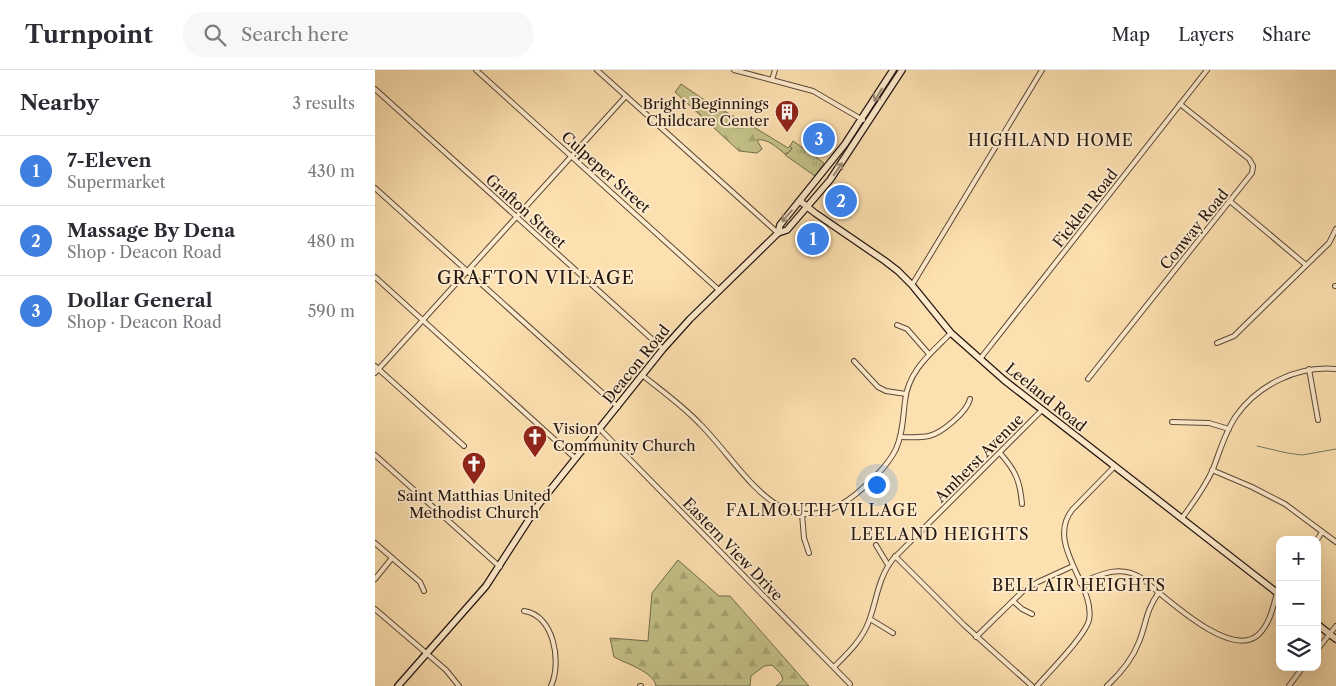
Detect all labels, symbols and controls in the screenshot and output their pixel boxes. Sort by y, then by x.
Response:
search box [183,12,533,57]
text: Turnpoint [25,20,153,49]
icon: search [201,21,229,49]
text: Search here [241,23,349,46]
text: Map [1112,24,1150,46]
text: Layers [1178,24,1234,46]
text: Share [1262,24,1311,46]
one-way arrow [872,87,882,101]
text: Nearby [20,90,99,115]
text: 3 results [292,93,355,113]
place label: Bright Beginnings Childcare Center [643,94,770,130]
building icon: Bright Beginnings Childcare Center [774,99,800,133]
pin: 3 [803,120,835,158]
street label: Culpeper Street [558,127,655,217]
district label: HIGHLAND HOME [968,130,1134,150]
text: 7-Eleven [67,149,152,172]
text: 1 [32,161,40,181]
text: 430 m [308,161,355,181]
one-way arrow [833,162,843,176]
street label: Ficklen Road [1049,165,1121,251]
street label: Grafton Street [482,170,571,253]
text: Supermarket [67,172,165,192]
pin: 2 [825,182,857,220]
street label: Conway Road [1156,185,1232,273]
one-way arrow [782,209,793,222]
text: Massage By Dena [67,219,235,242]
pin: 1 [797,220,829,258]
text: 2 [31,231,41,251]
text: 480 m [307,231,355,251]
text: Shop · Deacon Road [67,242,222,262]
district label: GRAFTON VILLAGE [437,267,635,289]
text: Dollar General [67,289,212,312]
text: 3 [31,301,41,321]
text: 590 m [308,301,355,321]
text: Shop · Deacon Road [67,312,222,332]
street label: Deacon Road [598,321,674,407]
street label: Leeland Road [1002,359,1090,435]
street label: Amherst Avenue [930,410,1027,507]
place label: Vision Community Church [552,419,696,455]
church icon: Vision Community Church [522,424,548,458]
church icon: Saint Matthias United Methodist Church [461,451,487,485]
your location [864,472,890,498]
place label: Saint Matthias United Methodist Church [397,486,551,522]
street label: Eastern View Drive [679,493,787,605]
district label: FALMOUTH VILLAGE [726,500,918,520]
district label: LEELAND HEIGHTS [850,524,1030,544]
map controls [1276,536,1321,671]
button: + [1276,536,1321,581]
district label: BELL AIR HEIGHTS [992,575,1166,595]
button: − [1276,581,1321,626]
button: layers [1276,626,1321,671]

